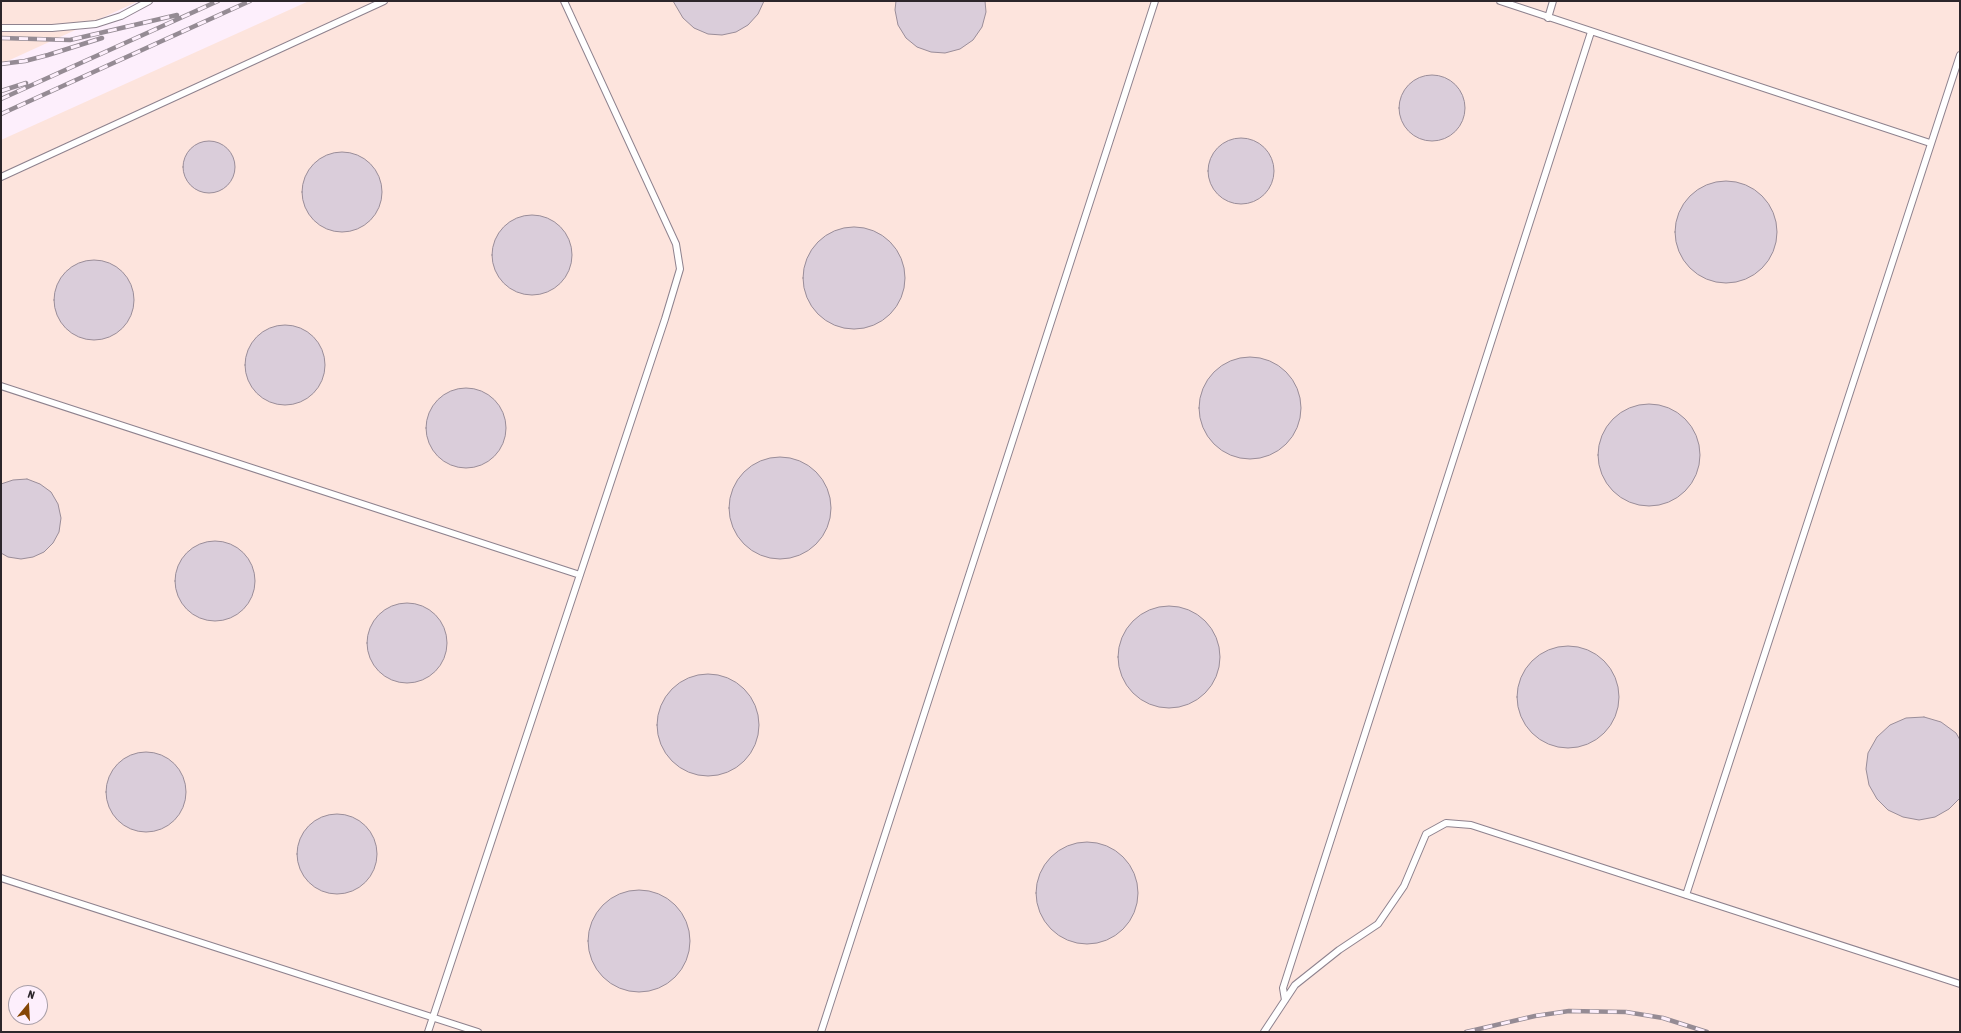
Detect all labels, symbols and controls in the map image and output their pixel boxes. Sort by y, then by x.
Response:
north arrow [8,985,48,1025]
text: N [26,988,36,1001]

